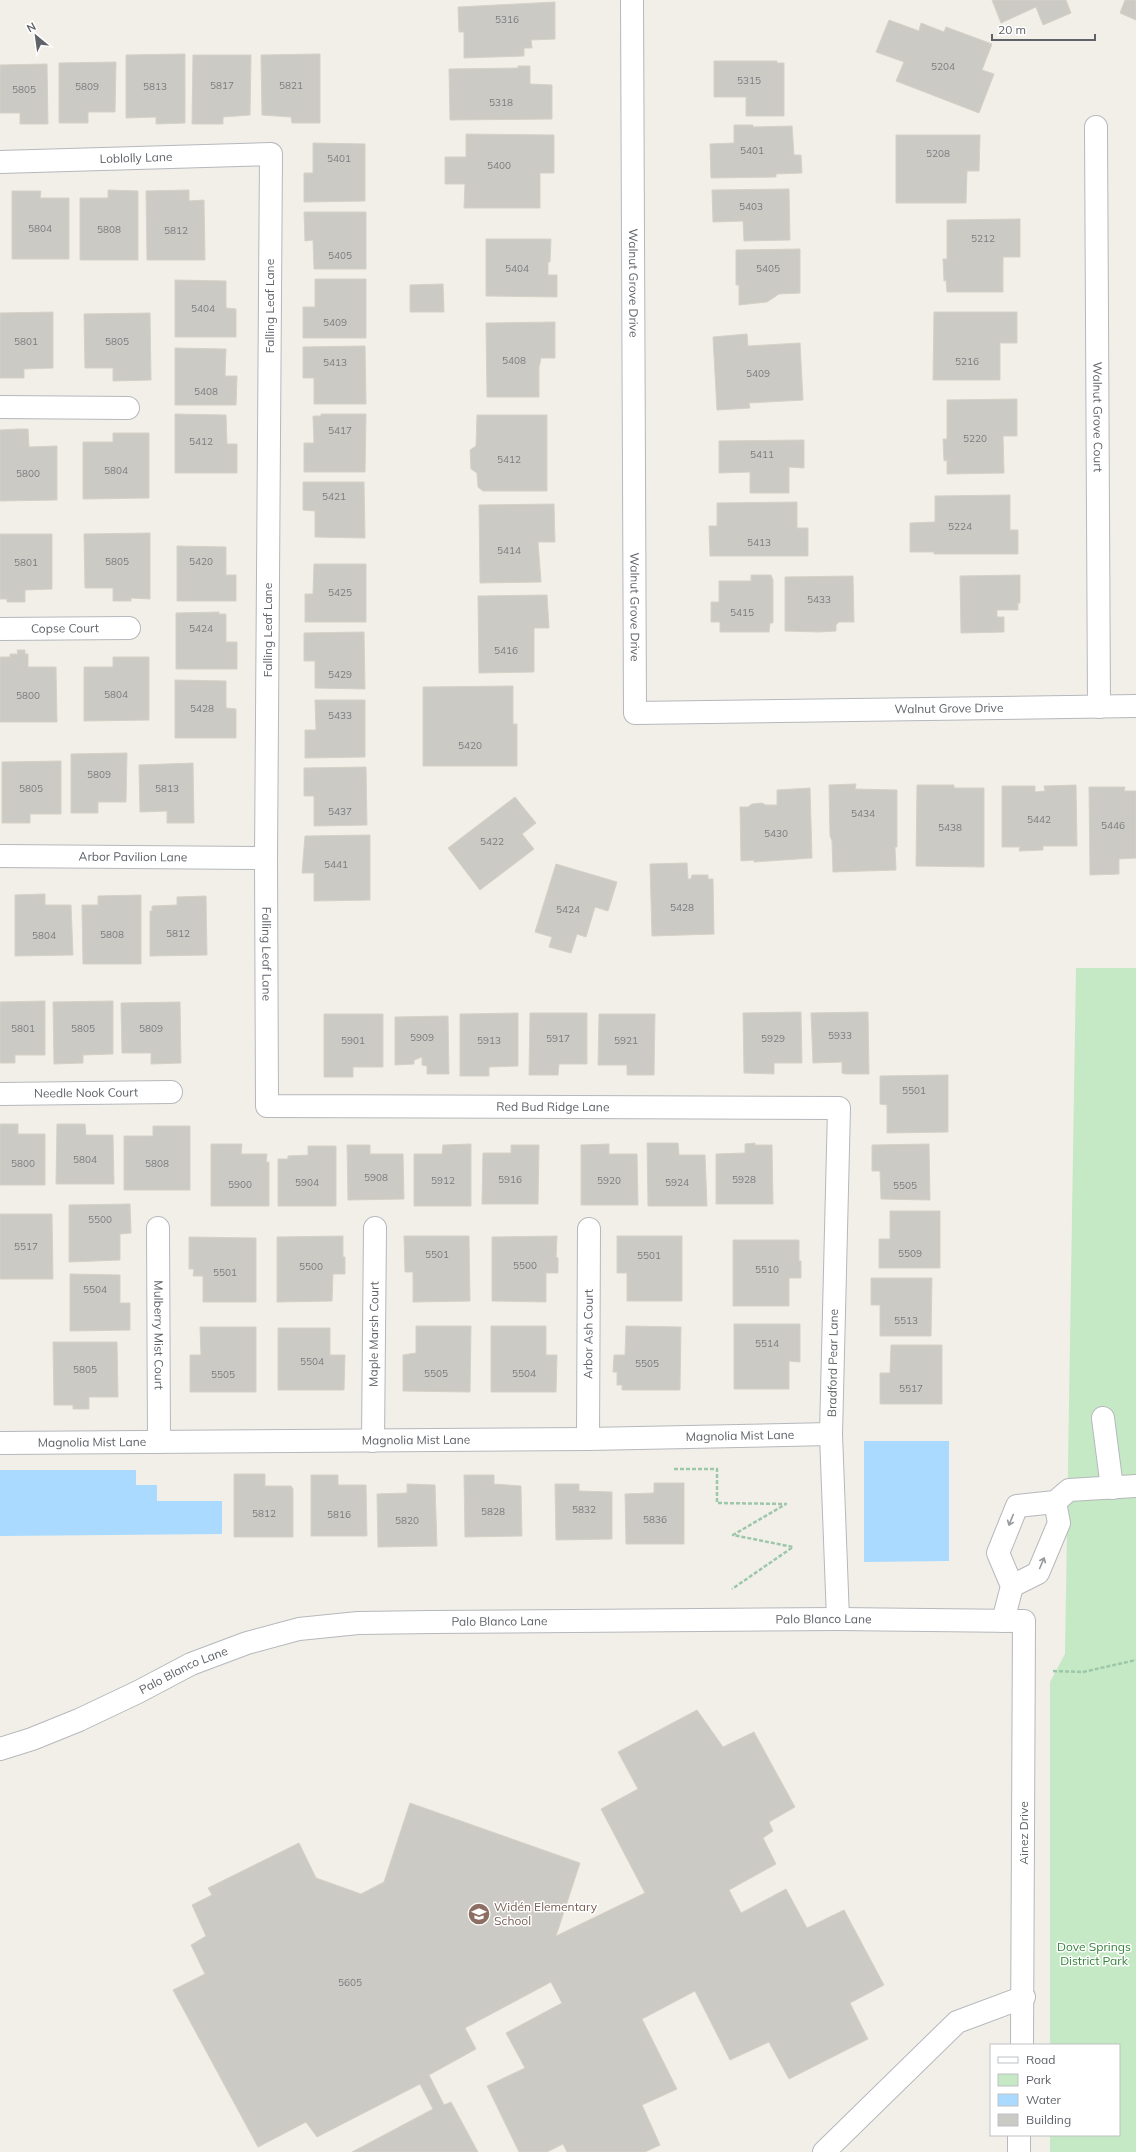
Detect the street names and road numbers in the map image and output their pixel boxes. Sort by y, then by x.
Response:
street label: Loblolly Lane [99,149,173,166]
street label: Walnut Grove Drive [626,229,641,337]
street label: Falling Leaf Lane [262,259,277,353]
street label: Walnut Grove Court [1090,362,1106,472]
street label: Walnut Grove Drive [627,553,643,661]
street label: Falling Leaf Lane [260,583,275,677]
street label: Copse Court [31,620,99,636]
street label: Walnut Grove Drive [894,700,1003,716]
street label: Arbor Pavilion Lane [79,849,187,864]
street label: Falling Leaf Lane [259,907,275,1001]
street label: Needle Nook Court [34,1084,138,1101]
street label: Red Bud Ridge Lane [496,1099,609,1114]
street label: Mulberry Mist Court [151,1280,167,1390]
street label: Maple Marsh Court [366,1281,382,1387]
street label: Arbor Ash Court [580,1289,596,1379]
street label: Bradford Pear Lane [824,1309,841,1417]
street label: Magnolia Mist Lane [686,1427,794,1444]
street label: Magnolia Mist Lane [362,1432,470,1448]
street label: Magnolia Mist Lane [38,1434,146,1450]
street label: Palo Blanco Lane [775,1611,872,1626]
street label: Palo Blanco Lane [451,1613,548,1629]
street label: Palo Blanco Lane [136,1643,230,1697]
street label: Ainez Drive [1016,1801,1031,1865]

